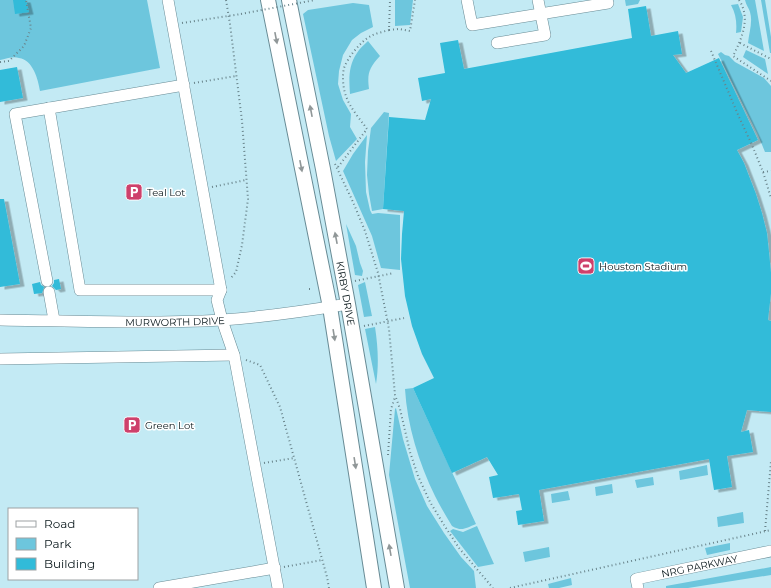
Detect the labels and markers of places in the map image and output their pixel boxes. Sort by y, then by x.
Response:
parking icon: Teal Lot [124,182,144,202]
place label: Teal Lot [147,186,185,199]
sports icon: Houston Stadium [576,256,596,276]
place label: Houston Stadium [599,260,687,273]
parking icon: Green Lot [122,415,142,435]
place label: Green Lot [145,419,194,432]

